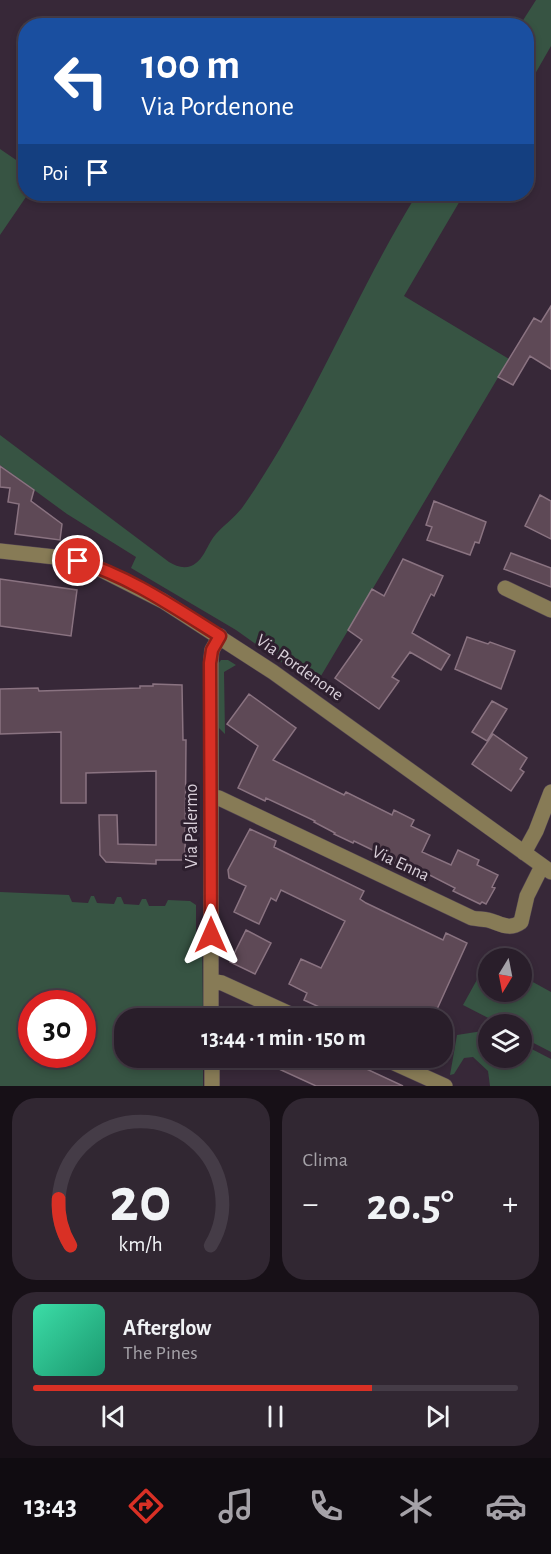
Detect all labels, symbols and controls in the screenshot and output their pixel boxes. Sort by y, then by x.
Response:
icon: left [42,42,120,120]
text: 100 m [141,44,240,86]
text: Via Pordenone [141,93,294,120]
icon: arrive [81,156,114,189]
text: Poi [42,162,69,184]
pin [52,535,103,586]
icon: arrive [61,544,94,577]
street label: Via Pordenone [252,631,346,704]
street label: Via Palermo [183,783,201,868]
street label: Via Enna [369,843,432,885]
position arrow [179,903,243,967]
north arrow [478,948,532,1002]
map controls [478,948,532,1068]
speed limit sign: 30 [18,990,96,1068]
button: layers [478,1014,532,1068]
text: 13:44 · 1 min · 150 m [201,1027,366,1049]
text: Clima [303,1150,348,1170]
text: 20 [110,1170,172,1232]
text: 20.5° [366,1183,454,1228]
text: − [303,1188,318,1221]
text: + [502,1188,518,1221]
text: km/h [119,1234,163,1255]
text: Afterglow [123,1317,211,1339]
text: The Pines [123,1343,198,1363]
icon: previous [97,1400,130,1433]
icon: pause [259,1400,292,1433]
icon: next [421,1400,454,1433]
icon: directions [125,1485,167,1527]
icon: music [215,1485,257,1527]
icon: phone [305,1485,347,1527]
icon: climate [395,1485,437,1527]
icon: car [485,1485,527,1527]
text: 13:43 [24,1492,77,1519]

